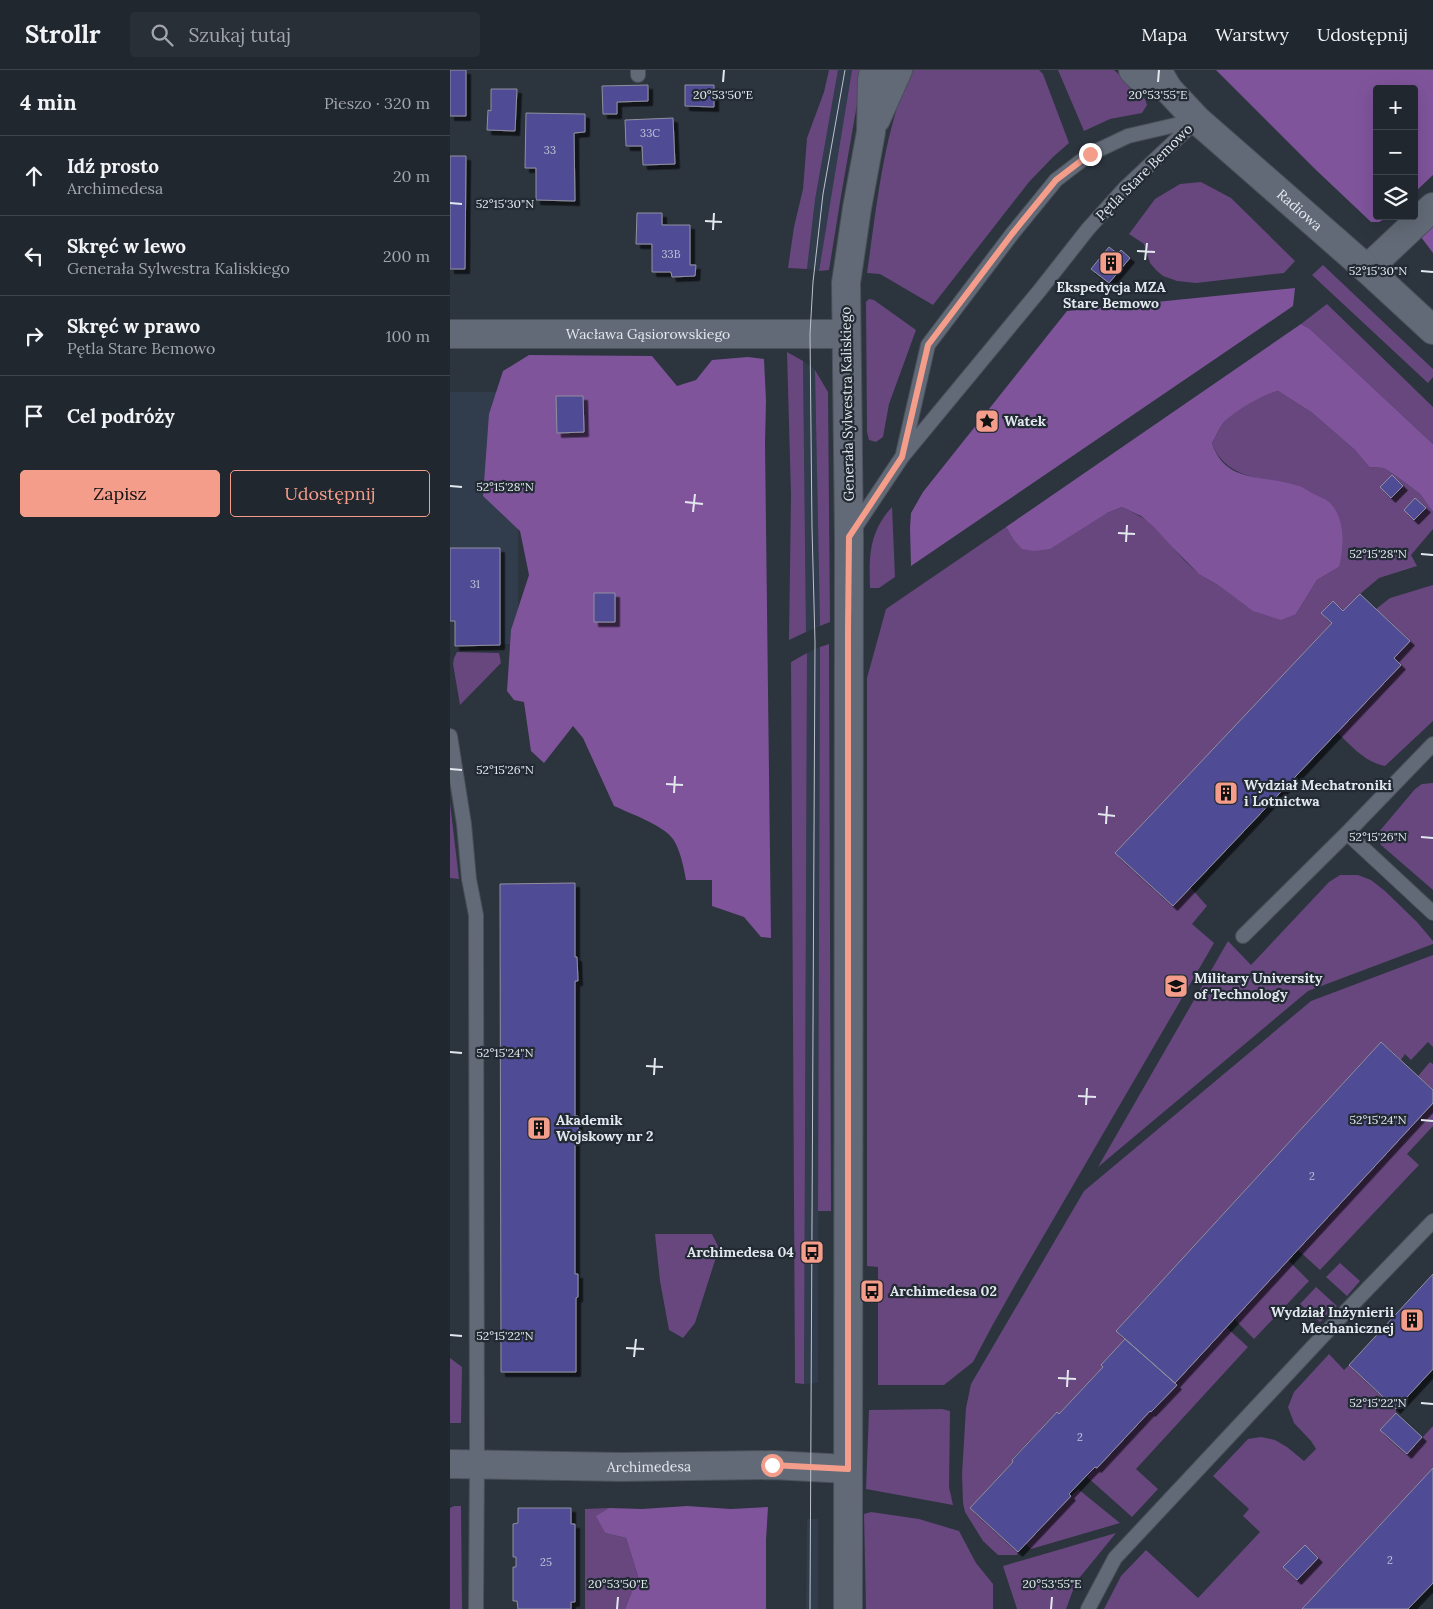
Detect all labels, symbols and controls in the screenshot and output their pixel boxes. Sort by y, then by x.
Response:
search box [130,12,480,57]
text: Strollr [25,19,100,50]
icon: search [148,21,176,49]
text: Szukaj tutaj [188,23,291,47]
text: Mapa [1141,23,1187,46]
text: Warstwy [1215,23,1289,46]
text: Udostępnij [1317,23,1408,46]
map controls [1373,85,1418,220]
button: + [1373,85,1418,130]
text: 20°53'50"E [693,87,753,102]
text: 20°53'55"E [1128,87,1188,102]
text: 4 min [20,89,77,116]
text: Pieszo · 320 m [324,93,430,113]
street label: Pętla Stare Bemowo [1092,120,1196,224]
house number: 33C [640,126,660,140]
button: − [1373,130,1418,175]
house number: 33 [544,143,556,157]
route end [1079,143,1102,166]
text: Idź prosto [67,154,159,178]
icon: ahead [20,162,48,190]
text: 20 m [393,166,430,186]
button: layers [1373,175,1418,220]
text: Archimedesa [67,178,163,198]
street label: Radiowa [1273,185,1326,235]
text: 52°15'30"N [476,196,534,211]
text: Skręć w lewo [67,234,186,258]
icon: left [20,242,48,270]
text: 200 m [383,246,430,266]
house number: 33B [661,247,681,261]
building icon: Ekspedycja MZA Stare Bemowo [1098,250,1124,276]
text: Generała Sylwestra Kaliskiego [67,258,290,278]
text: 52°15'30"N [1349,263,1407,278]
place label: Ekspedycja MZA Stare Bemowo [1056,278,1166,312]
street label: Generała Sylwestra Kaliskiego [836,306,858,502]
text: Skręć w prawo [67,314,200,338]
icon: right [20,322,48,350]
street label: Wacława Gąsiorowskiego [566,325,730,343]
text: 100 m [386,326,430,346]
text: Pętla Stare Bemowo [67,338,215,358]
icon: arrive [20,402,48,430]
text: Cel podróży [67,404,175,428]
place icon: Watek [974,408,1000,434]
place label: Watek [1004,412,1047,430]
button: Zapisz [20,470,220,517]
button: Udostępnij [230,470,430,517]
text: 52°15'28"N [476,479,534,494]
text: 52°15'28"N [1349,546,1407,561]
house number: 31 [470,577,480,591]
text: 52°15'26"N [476,762,534,777]
place label: Wydział Mechatroniki i Lotnictwa [1244,776,1392,810]
building icon: Wydział Mechatroniki i Lotnictwa [1213,780,1239,806]
text: 52°15'26"N [1349,829,1407,844]
place label: Military University of Technology [1194,969,1323,1003]
school or university icon: Military University of Technology [1163,973,1189,999]
text: 52°15'24"N [476,1045,534,1060]
place label: Akademik Wojskowy nr 2 [556,1111,654,1145]
text: 52°15'24"N [1349,1112,1407,1127]
building icon: Akademik Wojskowy nr 2 [526,1115,552,1141]
house number: 2 [1309,1169,1315,1183]
bus stop icon: Archimedesa 04 [799,1239,825,1265]
place label: Archimedesa 04 [687,1243,794,1261]
bus stop icon: Archimedesa 02 [859,1278,885,1304]
place label: Archimedesa 02 [890,1282,997,1300]
place label: Wydział Inżynierii Mechanicznej [1271,1303,1394,1337]
building icon: Wydział Inżynierii Mechanicznej [1399,1307,1425,1333]
text: 52°15'22"N [476,1328,534,1343]
text: 52°15'22"N [1349,1395,1407,1410]
house number: 2 [1077,1430,1083,1444]
route start [761,1454,784,1477]
street label: Archimedesa [606,1457,691,1476]
house number: 2 [1387,1553,1393,1567]
house number: 25 [540,1555,552,1569]
text: 20°53'50"E [588,1576,648,1591]
text: 20°53'55"E [1022,1576,1082,1591]

